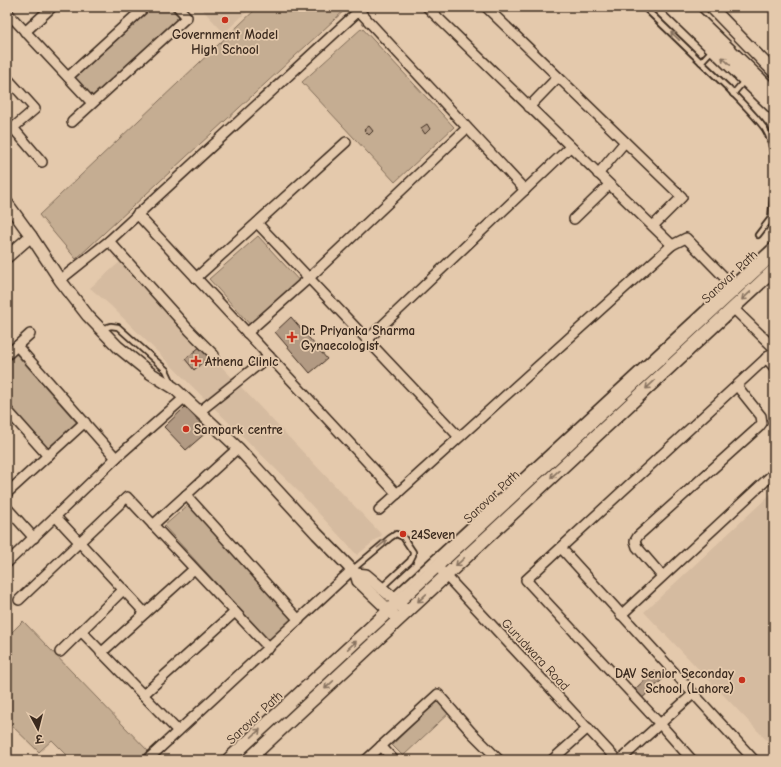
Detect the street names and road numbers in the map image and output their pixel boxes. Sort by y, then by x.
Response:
street label: Sarovar Path [698,247,760,306]
street label: Sarovar Path [460,467,522,526]
street label: Gurudwara Road [498,615,573,693]
street label: Sarovar Path [223,688,285,747]

